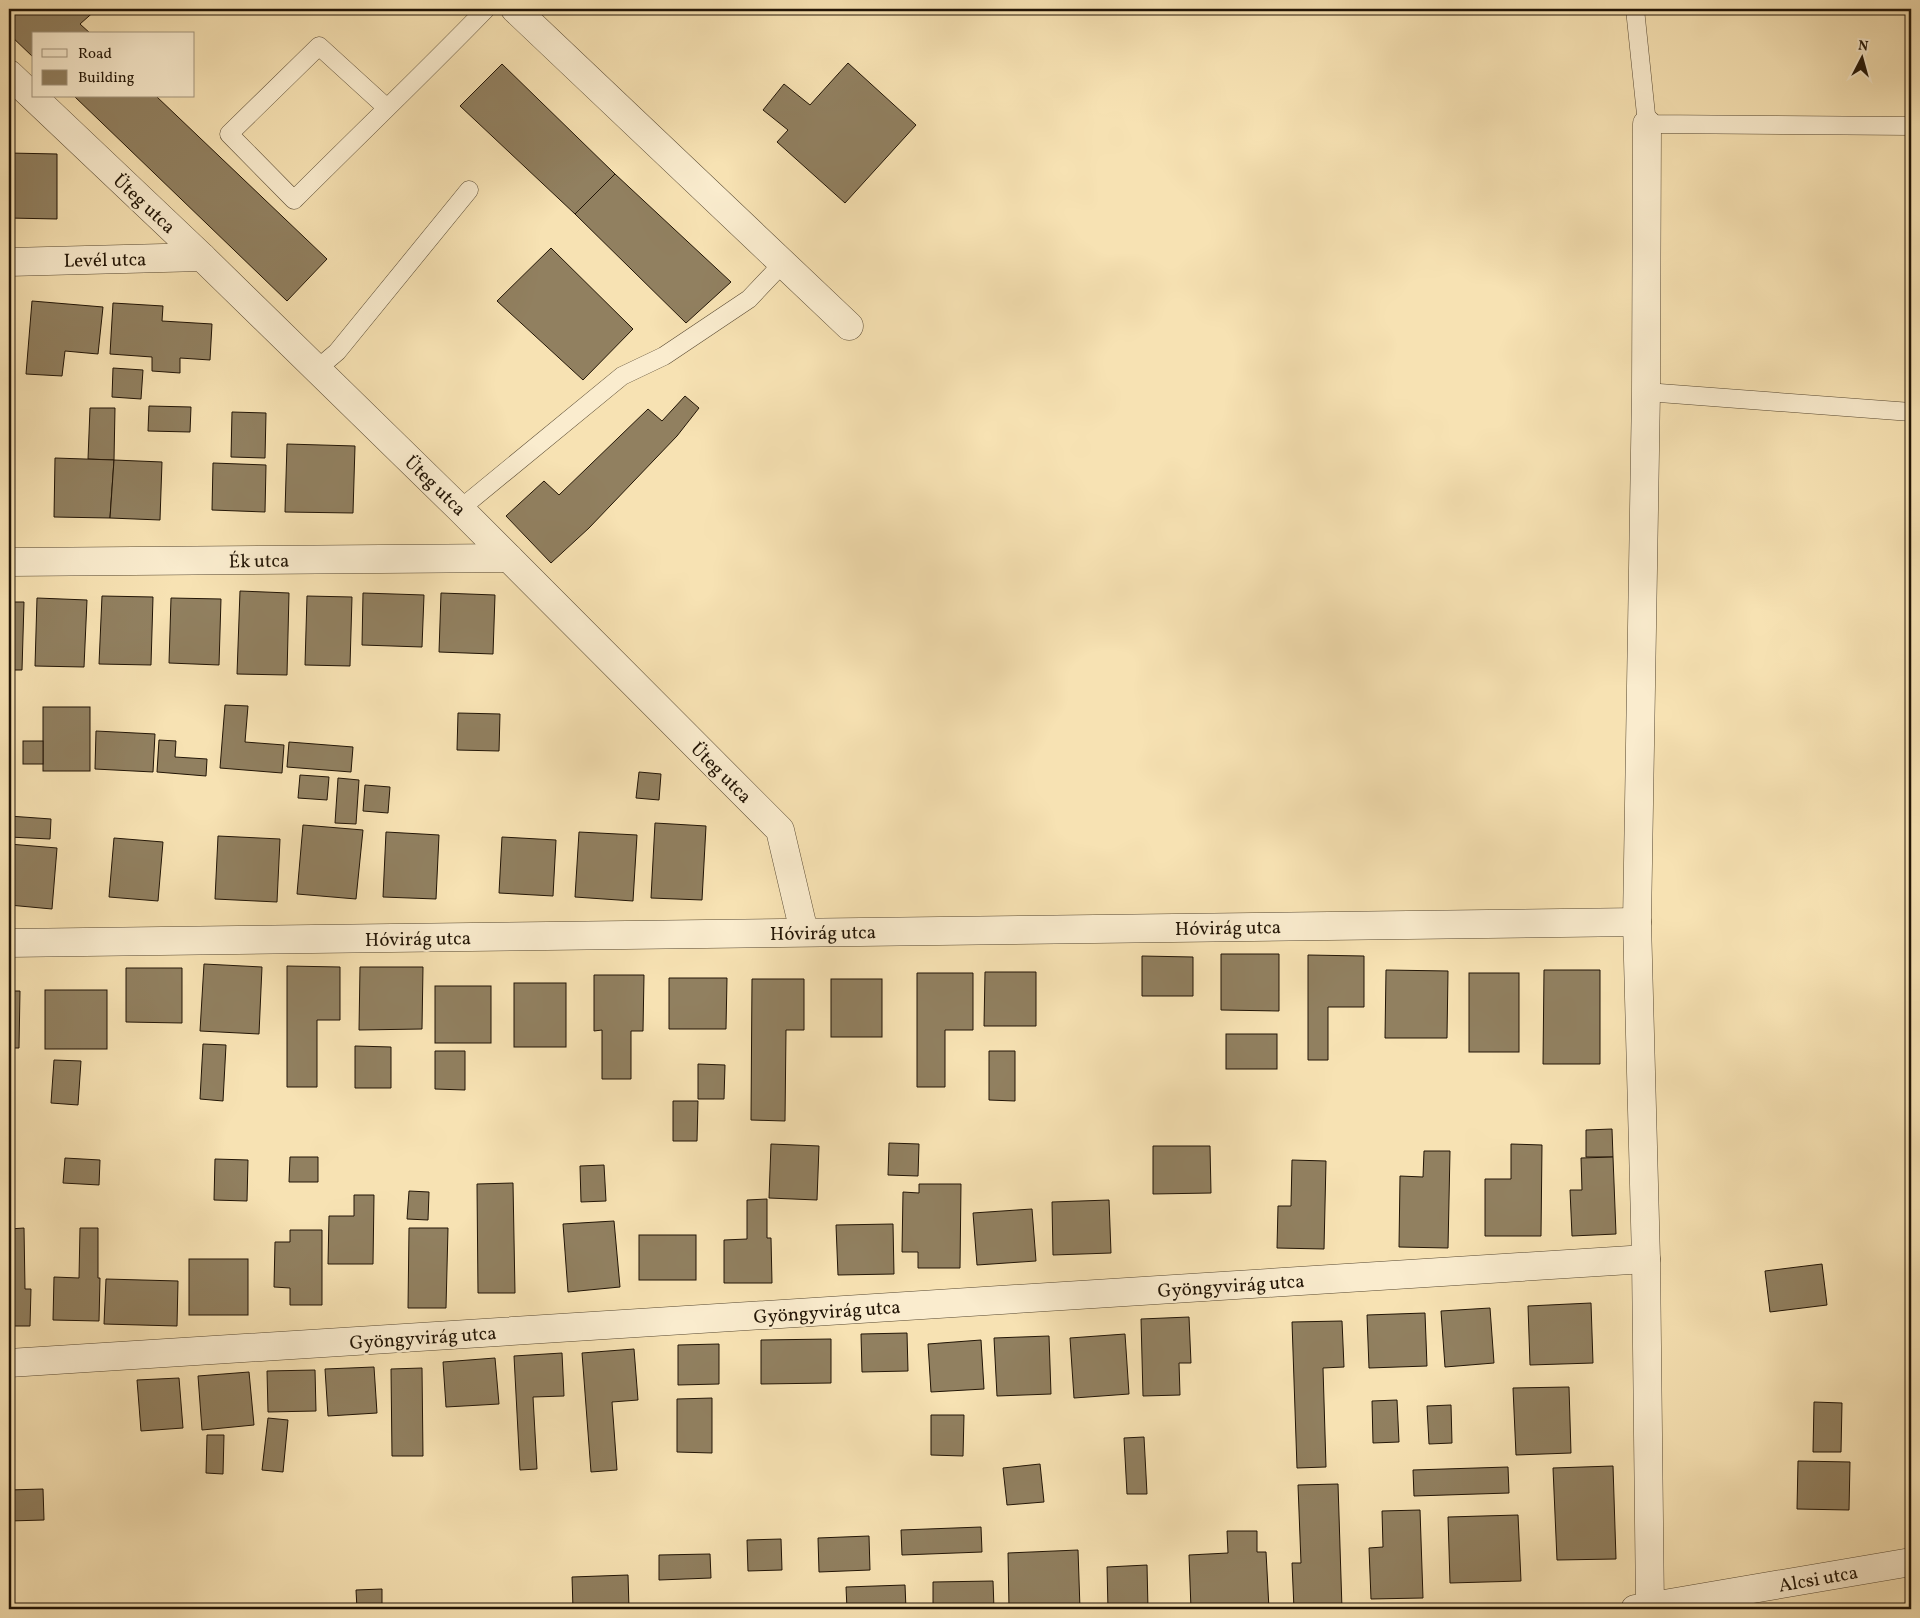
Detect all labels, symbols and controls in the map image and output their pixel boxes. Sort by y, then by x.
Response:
legend [32,32,195,98]
north arrow [1838,32,1888,82]
text: N [1857,37,1869,57]
text: Road [78,44,112,65]
text: Building [78,68,135,89]
street label: Üteg utca [107,169,181,240]
street label: Levél utca [63,247,147,275]
street label: Üteg utca [398,450,471,523]
street label: Ék utca [228,548,290,576]
street label: Üteg utca [684,737,757,810]
street label: Hóvirág utca [1175,915,1281,943]
street label: Hóvirág utca [770,920,876,948]
street label: Hóvirág utca [365,926,471,954]
street label: Gyöngyvirág utca [1157,1269,1305,1305]
street label: Gyöngyvirág utca [753,1295,901,1331]
street label: Gyöngyvirág utca [349,1321,497,1357]
street label: Alcsi utca [1777,1560,1860,1600]

